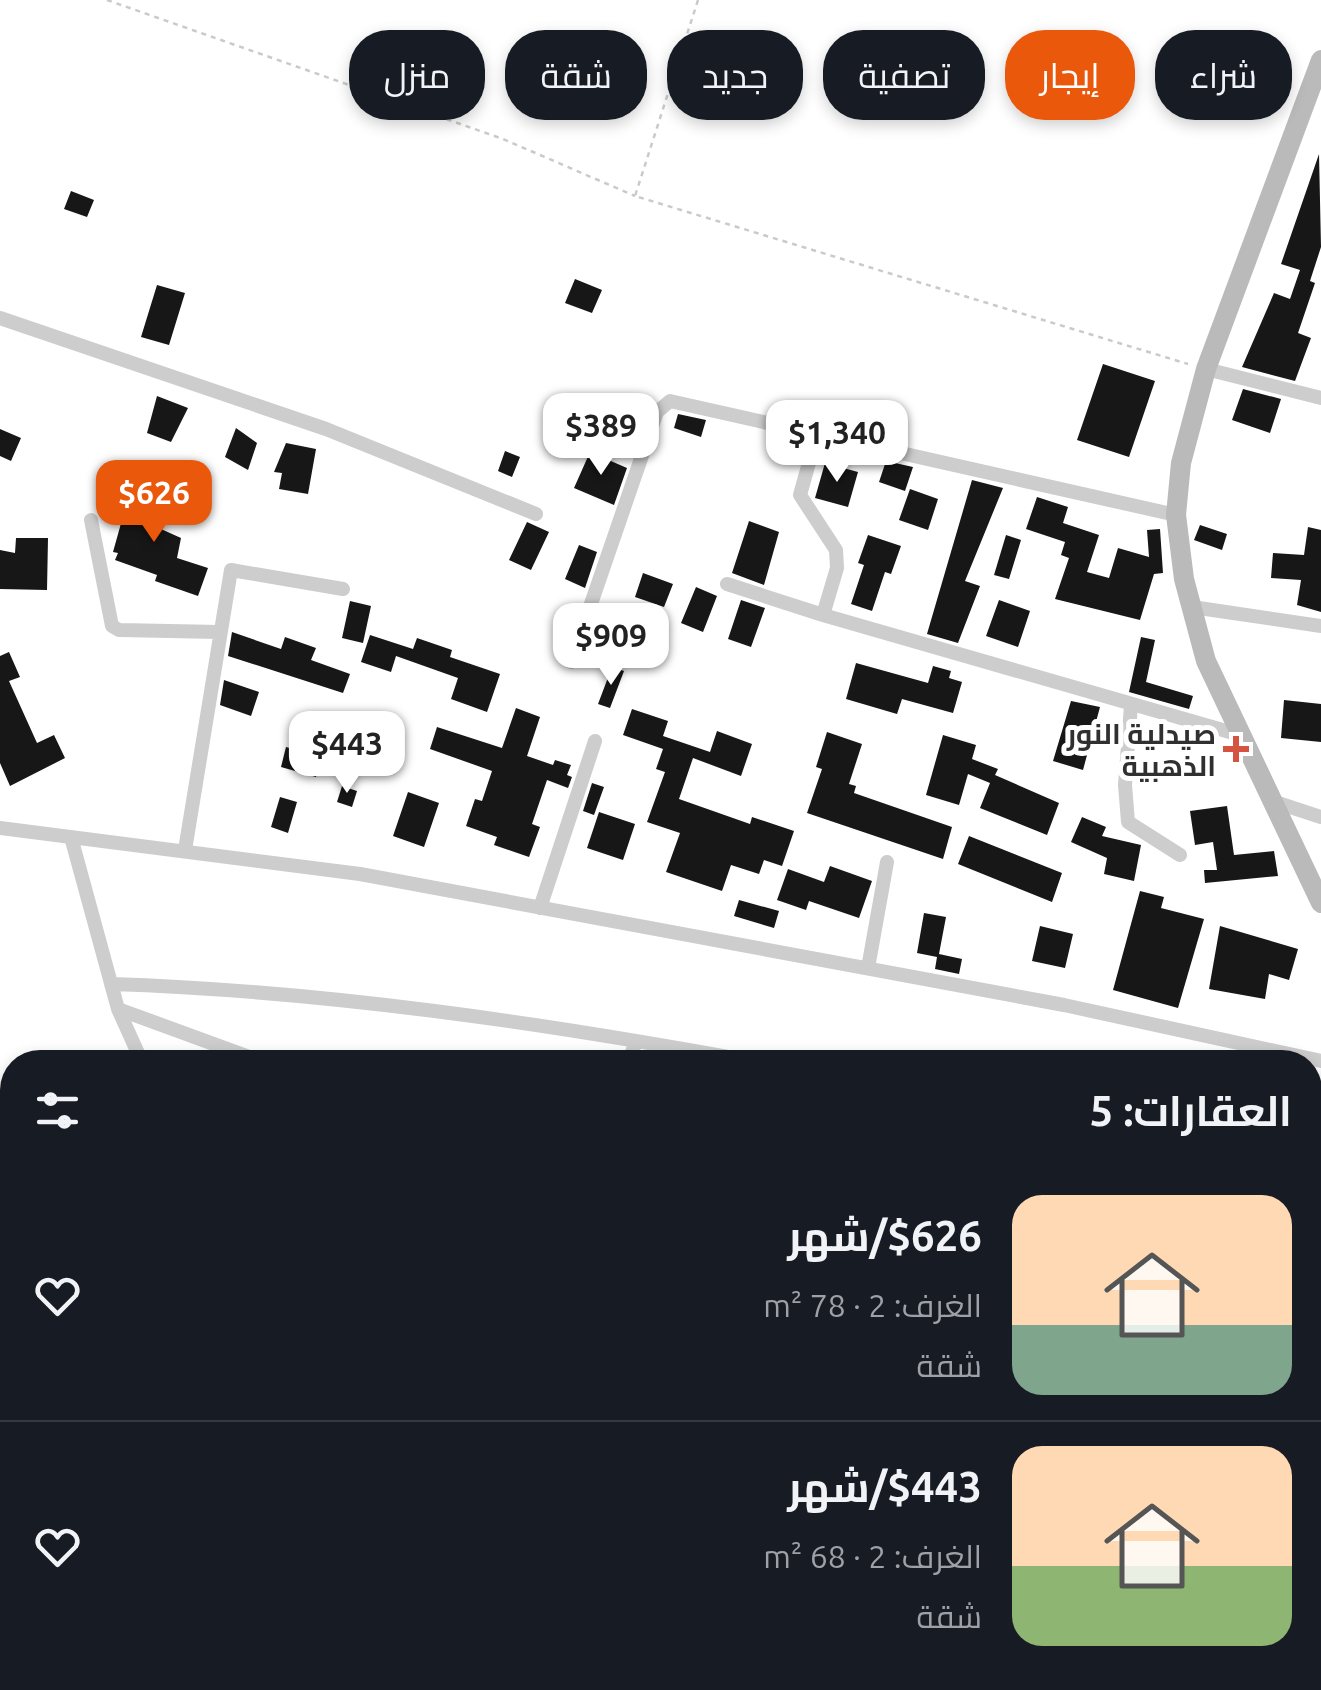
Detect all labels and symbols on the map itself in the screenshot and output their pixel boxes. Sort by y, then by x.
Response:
pin: $389 [542,393,660,478]
pin: $1,340 [756,400,918,485]
pin: $626 [95,460,213,545]
pin: $909 [552,603,670,688]
pin: $443 [288,711,406,796]
place label: صيدلية النور الذهبية [1066,718,1216,782]
marker: صيدلية النور الذهبية [1225,738,1247,760]

